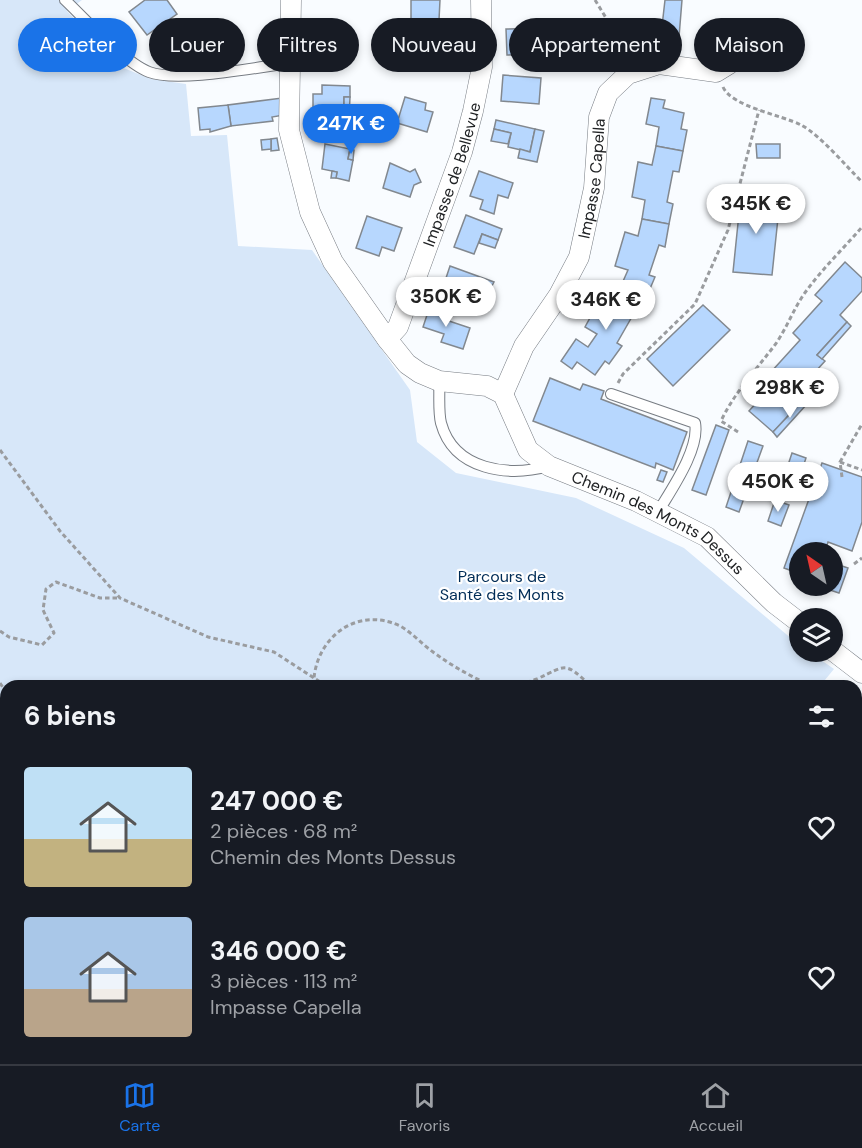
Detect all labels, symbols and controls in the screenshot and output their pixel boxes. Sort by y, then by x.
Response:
chip: Acheter [18,18,137,72]
chip: Louer [149,18,245,72]
chip: Filtres [257,18,359,72]
chip: Nouveau [371,18,497,72]
chip: Appartement [509,18,682,72]
chip: Maison [694,18,805,72]
street label: Impasse de Bellevue [418,101,485,250]
pin: 247K € [302,104,400,155]
text: 247K € [317,110,385,136]
street label: Impasse Capella [573,118,609,241]
pin: 345K € [707,184,805,235]
text: 345K € [720,190,792,216]
pin: 350K € [397,277,495,328]
pin: 346K € [557,280,655,331]
text: 350K € [410,283,482,309]
text: 346K € [570,286,642,312]
pin: 298K € [741,368,839,419]
text: 298K € [755,374,825,400]
pin: 450K € [729,462,827,513]
street label: Chemin des Monts Dessus [569,466,749,579]
text: 450K € [741,468,815,494]
north arrow [789,542,843,596]
map controls [789,542,843,662]
park label: Parcours de Santé des Monts [440,566,564,605]
button: layers [789,608,843,662]
text: 6 biens [24,699,116,733]
icon: filters [805,700,838,733]
text: 247 000 € [210,784,343,818]
icon: home [72,791,144,863]
icon: heart [805,811,838,844]
text: 2 pièces · 68 m² [210,818,357,844]
text: Chemin des Monts Dessus [210,844,456,870]
text: 346 000 € [210,934,347,968]
icon: home [72,941,144,1013]
icon: heart [805,961,838,994]
text: 3 pièces · 113 m² [210,968,357,994]
text: Impasse Capella [210,994,362,1020]
tab: Carte [119,1079,160,1136]
tab: Favoris [399,1079,450,1136]
tab: Accueil [689,1079,743,1136]

